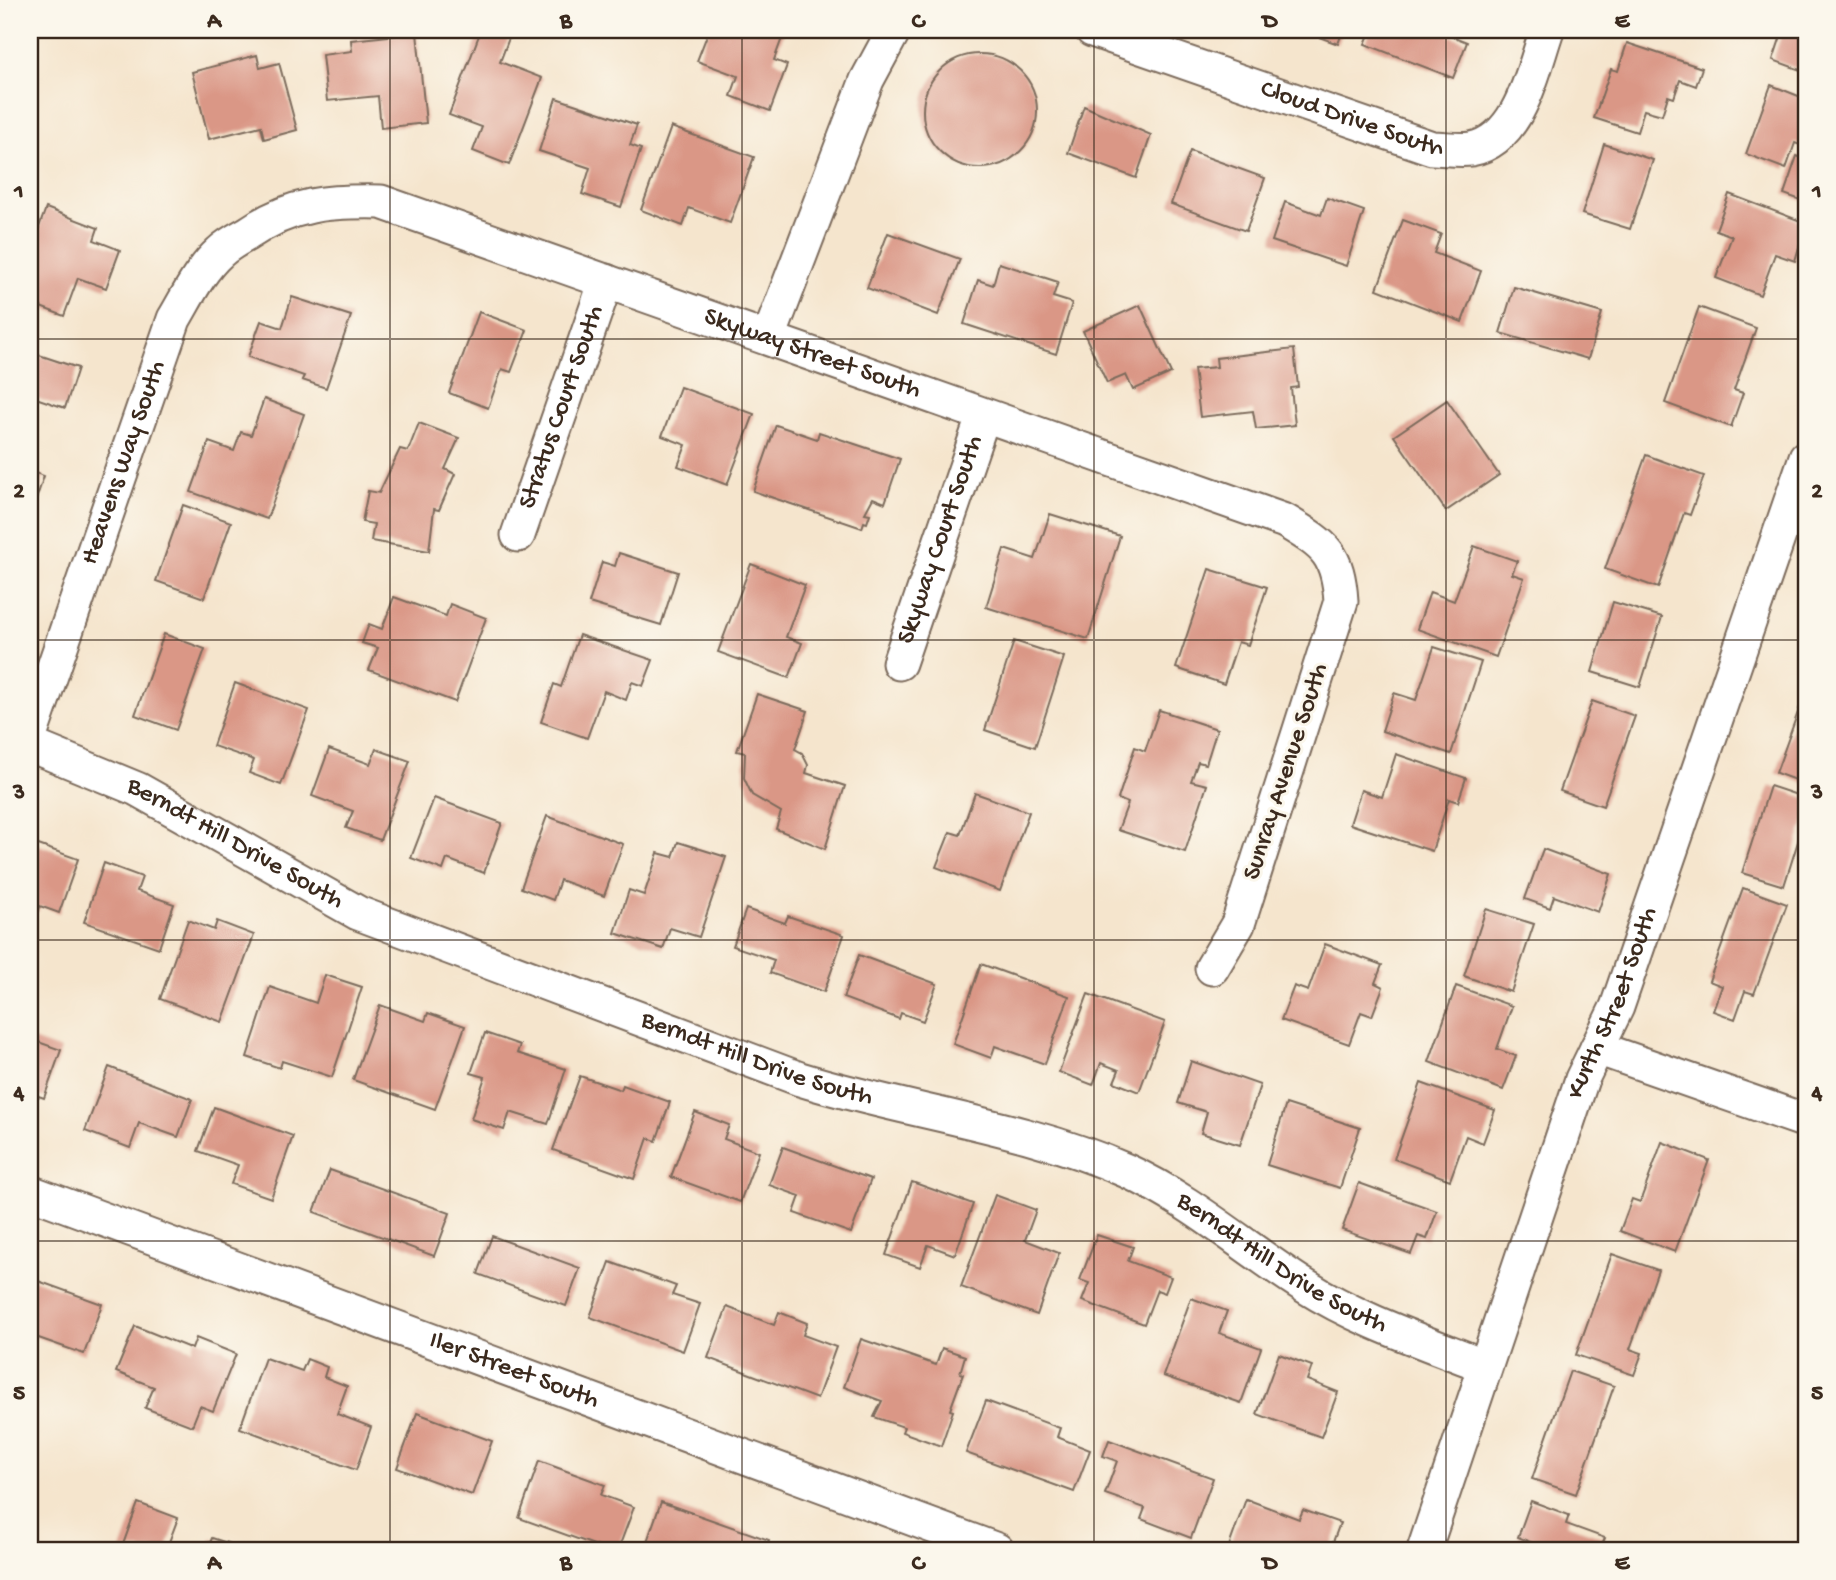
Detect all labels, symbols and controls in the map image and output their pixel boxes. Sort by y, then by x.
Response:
text: A [206,9,222,36]
text: B [559,9,573,36]
text: C [912,9,927,36]
text: D [1261,9,1279,36]
text: E [1615,9,1631,36]
street label: Cloud Drive South [1256,74,1444,164]
text: 1 [13,179,24,206]
text: 1 [1811,179,1822,206]
street label: Stratus Court South [513,302,612,513]
street label: Skyway Street South [699,302,925,407]
street label: Heavens Way South [75,357,174,569]
street label: Skyway Court South [891,432,991,648]
text: 2 [13,479,25,506]
text: 2 [1811,479,1823,506]
street label: Sunray Avenue South [1237,660,1337,884]
street label: Berndt Hill Drive South [121,771,349,917]
text: 3 [12,780,25,807]
text: 3 [1810,780,1823,807]
street label: Kurth Street South [1561,903,1666,1103]
street label: Berndt Hill Drive South [635,1005,876,1114]
text: 4 [13,1081,25,1108]
text: 4 [1811,1081,1823,1108]
street label: Berndt Hill Drive South [1169,1186,1392,1341]
street label: Iler Street South [425,1326,603,1417]
text: 5 [13,1381,25,1408]
text: 5 [1811,1381,1823,1408]
text: A [206,1551,222,1578]
text: B [559,1551,573,1578]
text: C [912,1551,927,1578]
text: D [1261,1551,1279,1578]
text: E [1615,1551,1631,1578]

